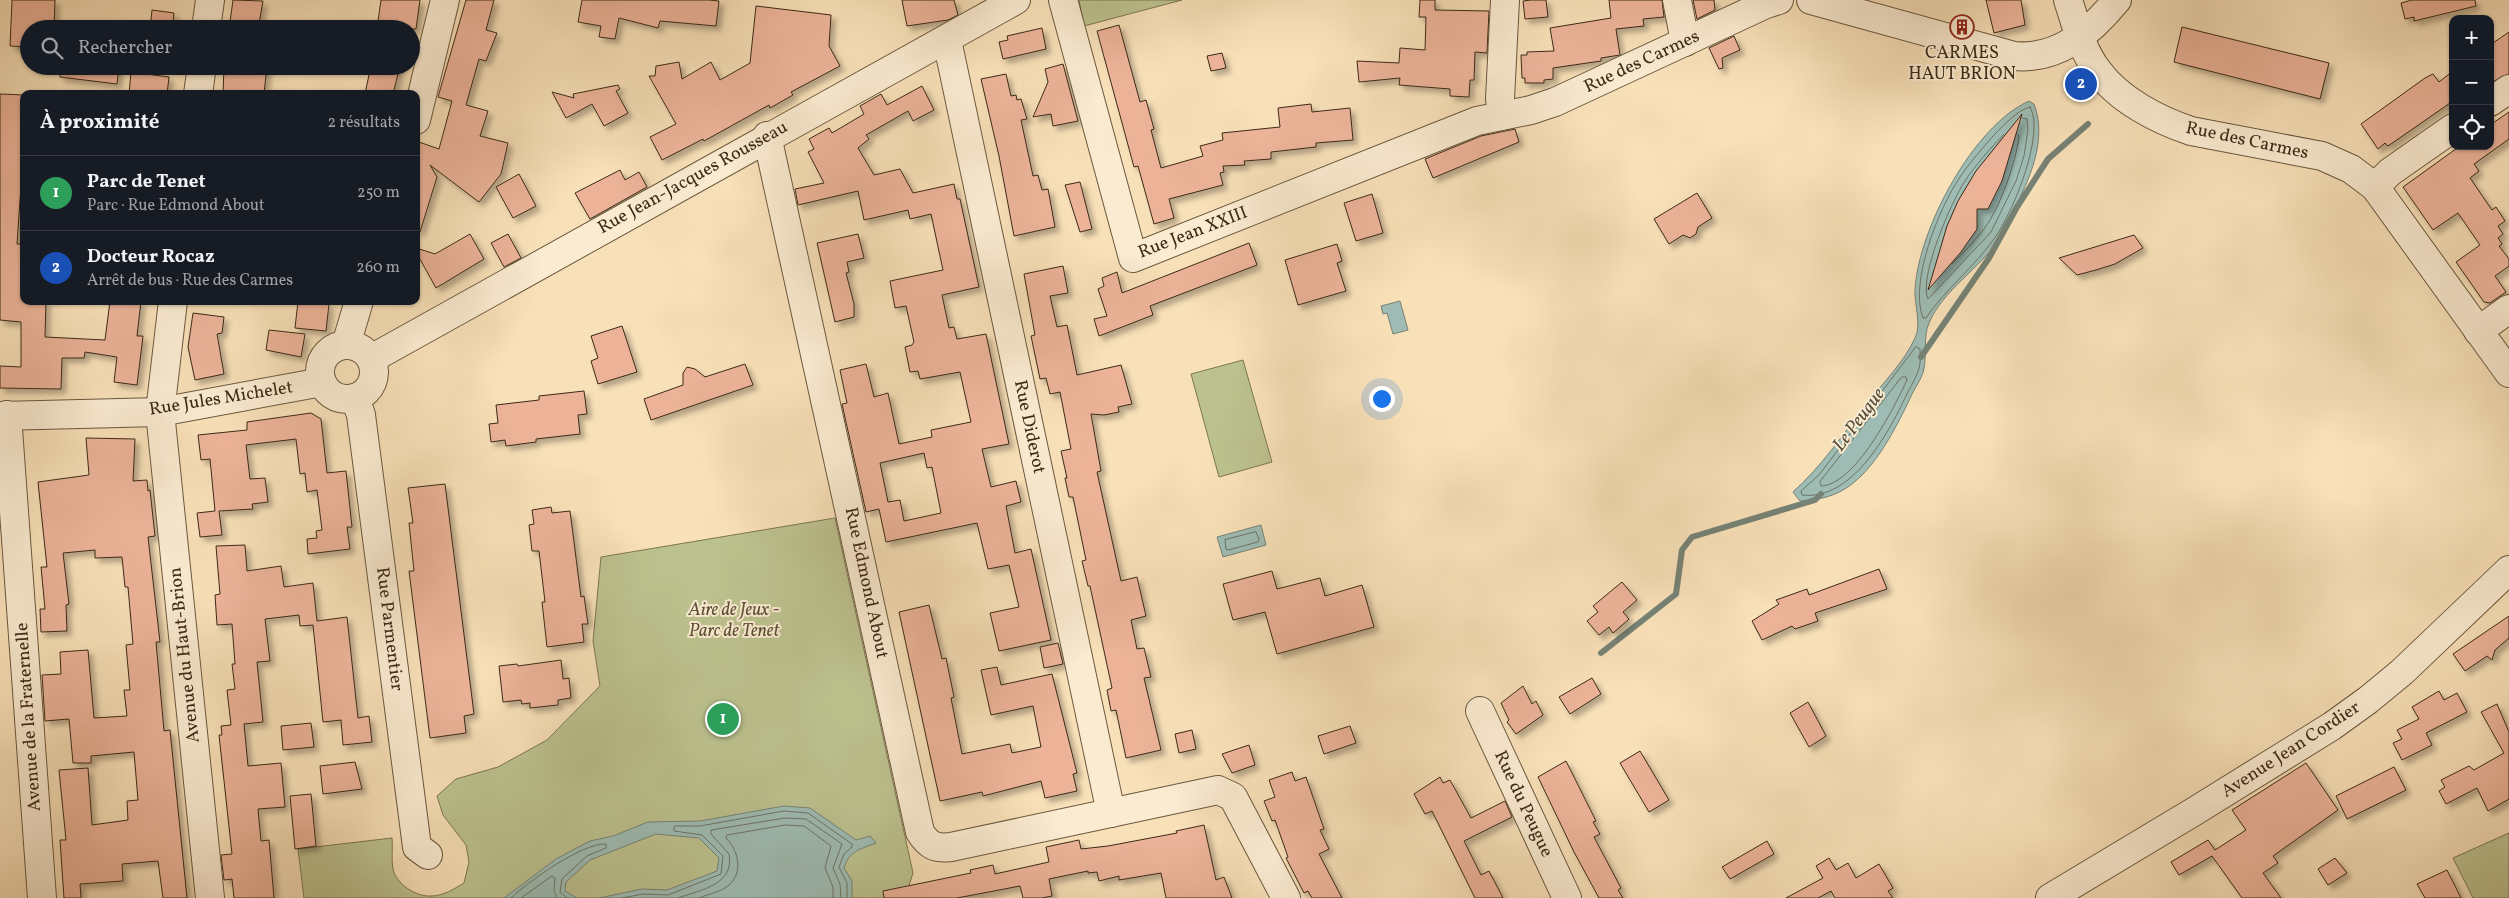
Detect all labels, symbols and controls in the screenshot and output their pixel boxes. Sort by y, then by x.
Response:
building icon: CARMES HAUT BRION [1949,14,1975,40]
map controls [2449,15,2494,150]
button: + [2449,15,2494,60]
search box [20,20,420,75]
street label: Rue des Carmes [1580,24,1704,100]
icon: search [38,34,66,62]
text: Rechercher [78,35,172,61]
place label: CARMES HAUT BRION [1908,41,2016,87]
button: − [2449,60,2494,105]
pin: 2 [2065,65,2097,103]
button: locate [2449,105,2494,150]
text: À proximité [40,108,159,137]
text: 2 résultats [327,112,400,134]
street label: Rue Jean-Jacques Rousseau [593,115,793,241]
street label: Rue des Carmes [2183,116,2311,166]
text: Parc de Tenet [87,169,206,195]
text: 1 [53,182,59,204]
text: 250 m [357,182,400,204]
text: Parc · Rue Edmond About [87,195,265,217]
street label: Rue Jean XXIII [1135,201,1251,265]
text: Docteur Rocaz [87,244,215,270]
text: 2 [52,257,60,279]
text: 260 m [356,257,400,279]
text: Arrêt de bus · Rue des Carmes [87,270,293,292]
street label: Rue Jules Michelet [147,375,295,423]
street label: Rue Diderot [1007,378,1051,476]
water label: Le Peugue [1827,383,1891,457]
your location [1369,386,1395,412]
street label: Rue Edmond About [838,505,894,661]
street label: Avenue du Haut-Brion [163,566,207,744]
street label: Rue Parmentier [369,566,409,693]
park label: Aire de Jeux - Parc de Tenet [688,598,780,644]
street label: Avenue de la Fraternelle [10,622,48,812]
street label: Avenue Jean Cordier [2217,695,2366,804]
pin: 1 [707,700,739,738]
street label: Rue du Peugue [1487,747,1559,861]

